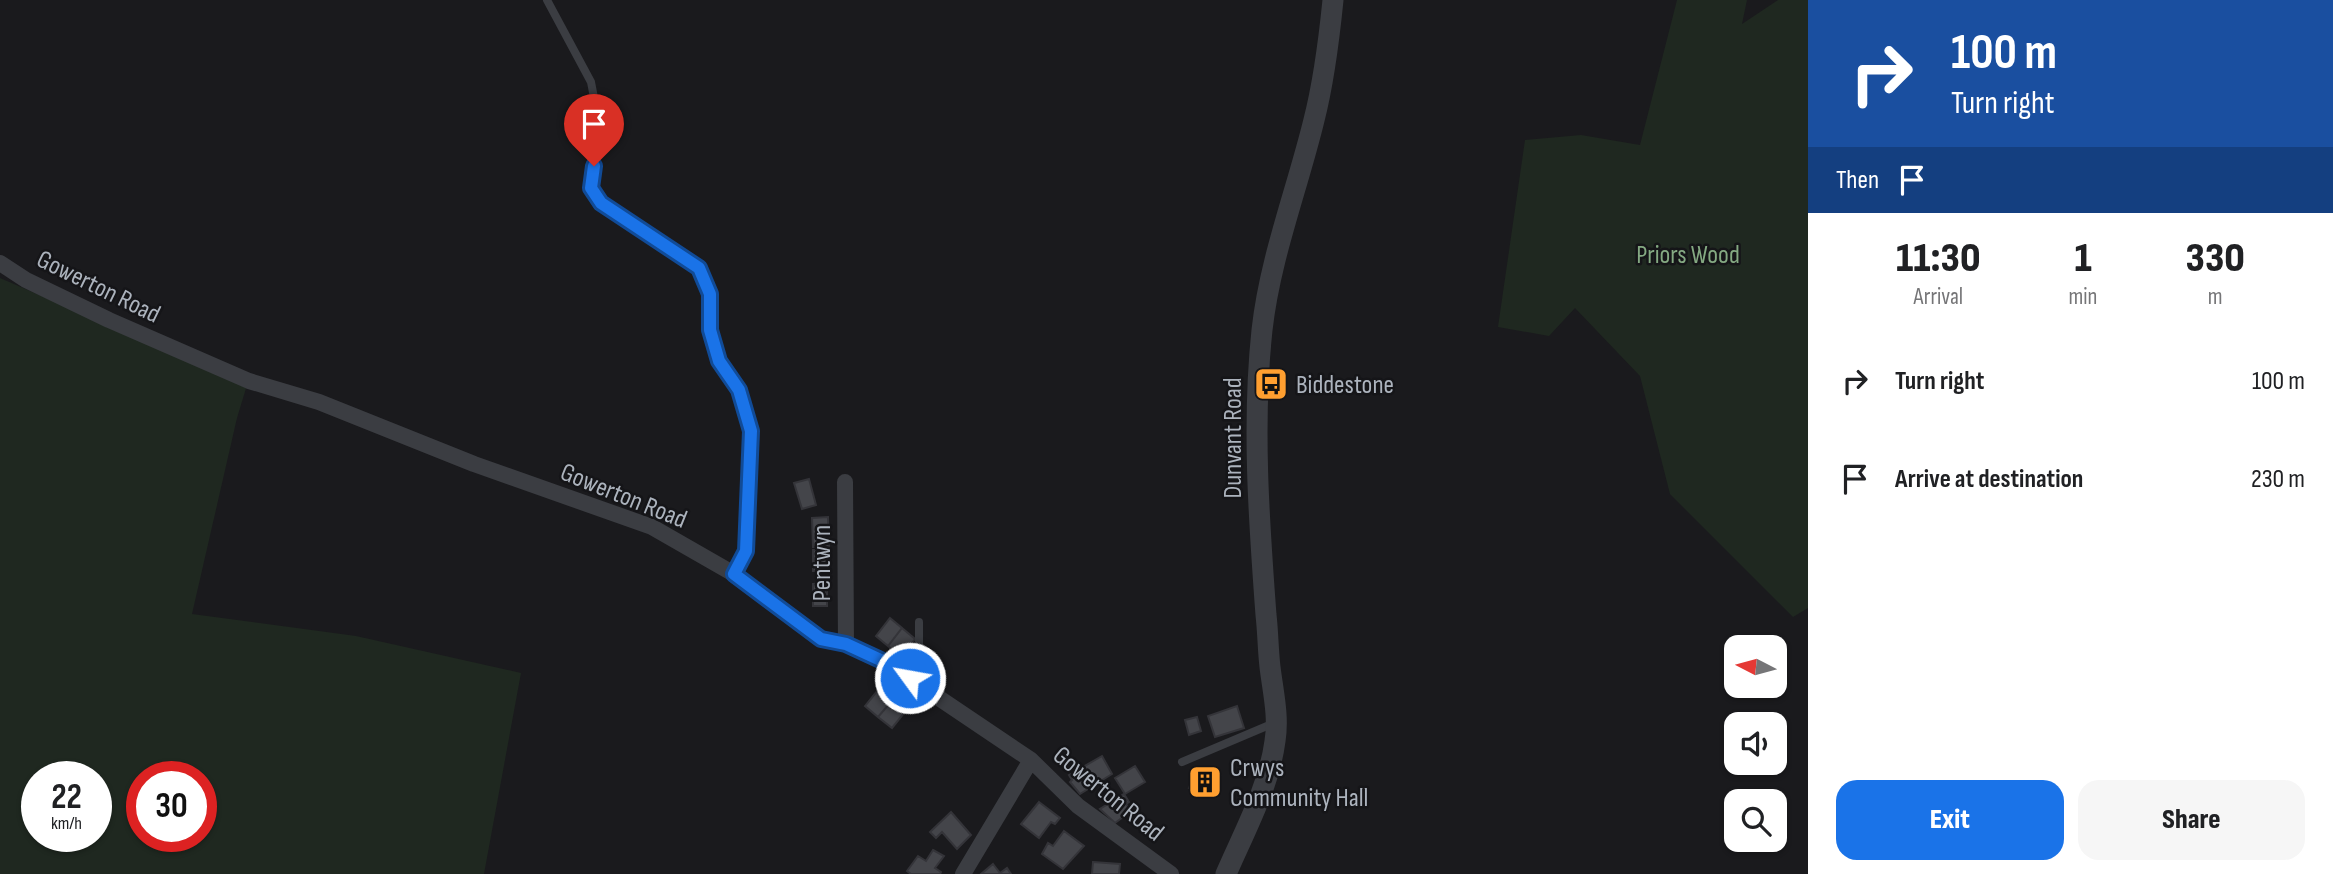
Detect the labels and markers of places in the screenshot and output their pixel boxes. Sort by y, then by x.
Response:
pin [564,94,624,166]
bus stop icon: Biddestone [1252,365,1290,403]
place label: Biddestone [1296,370,1394,401]
place label: Crwys Community Hall [1230,753,1368,814]
building icon: Crwys Community Hall [1186,763,1224,801]

